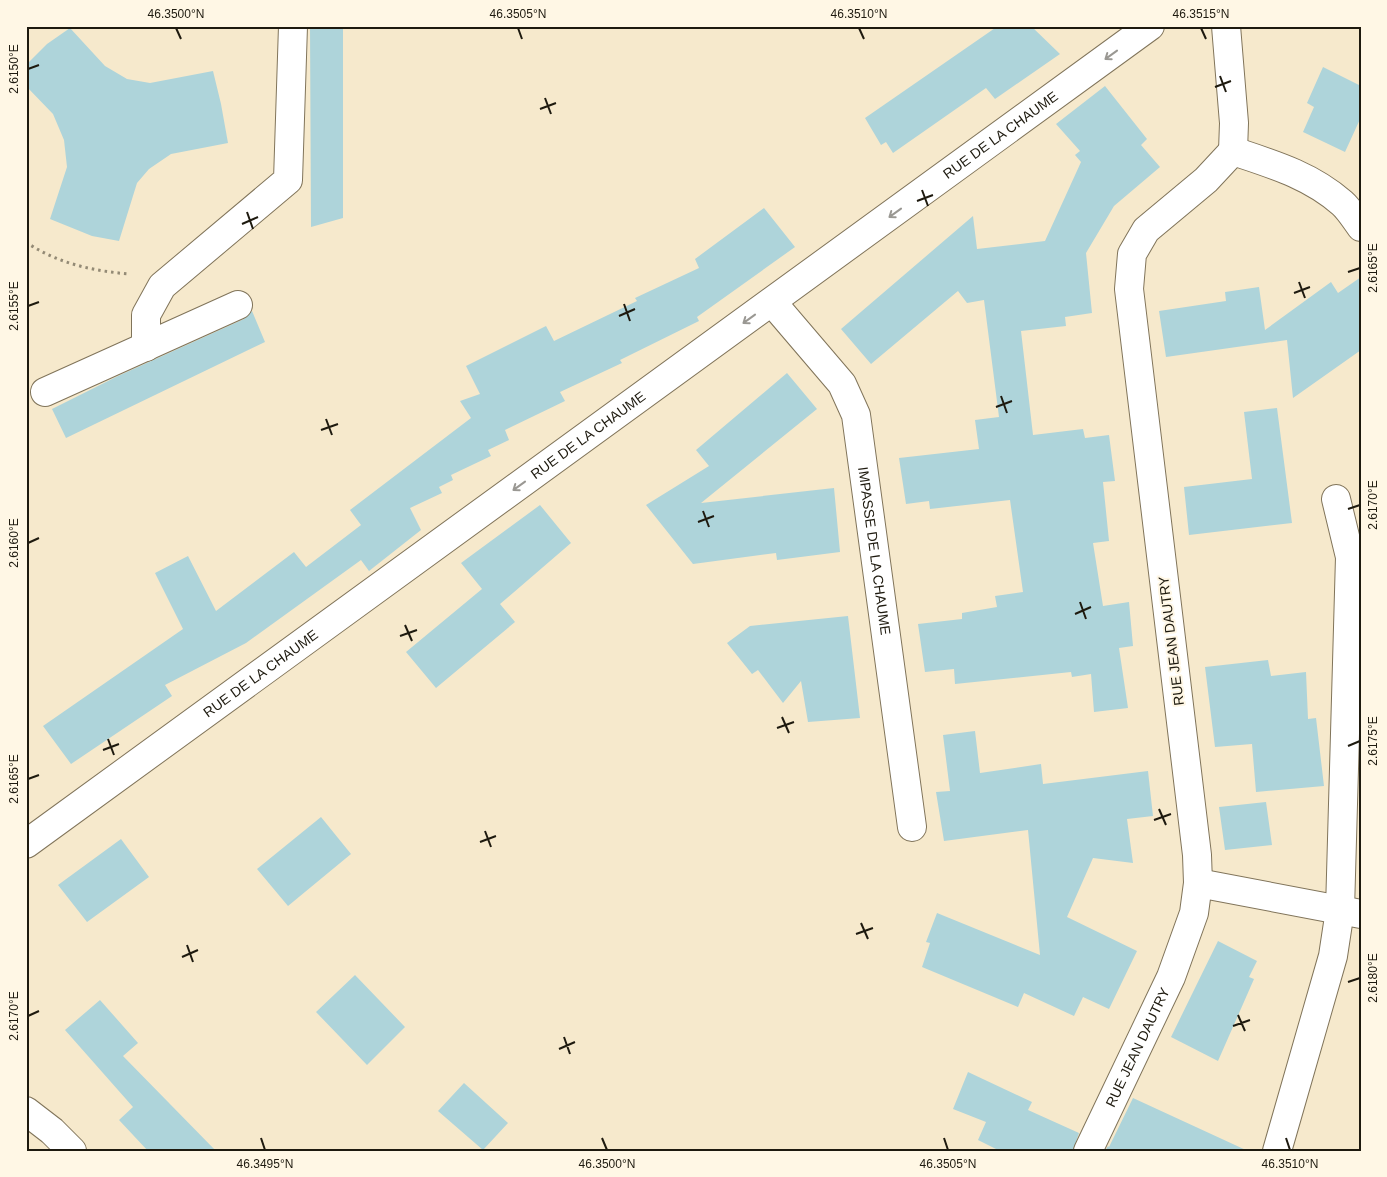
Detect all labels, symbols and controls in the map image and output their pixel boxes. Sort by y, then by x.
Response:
text: 46.3500°N [148,7,204,21]
text: 46.3505°N [490,7,546,21]
text: 46.3510°N [831,7,887,21]
text: 46.3515°N [1173,7,1229,21]
text: 2.6150°E [7,44,21,94]
one-way arrow [1104,50,1118,60]
street label: RUE DE LA CHAUME [940,88,1061,182]
one-way arrow [888,208,902,218]
text: 2.6165°E [1366,243,1380,293]
text: 2.6155°E [7,281,21,331]
one-way arrow [742,314,756,324]
street label: RUE DE LA CHAUME [528,388,648,482]
street label: IMPASSE DE LA CHAUME [855,466,894,636]
text: 2.6170°E [1366,480,1380,530]
one-way arrow [513,481,526,492]
text: 2.6160°E [7,518,21,568]
street label: RUE JEAN DAUTRY [1155,575,1187,707]
street label: RUE DE LA CHAUME [200,626,321,720]
text: 2.6175°E [1366,716,1380,766]
text: 2.6165°E [7,754,21,804]
text: 2.6180°E [1366,953,1380,1003]
street label: RUE JEAN DAUTRY [1102,984,1173,1110]
text: 2.6170°E [7,991,21,1041]
text: 46.3495°N [237,1157,293,1171]
text: 46.3500°N [579,1157,635,1171]
text: 46.3505°N [920,1157,976,1171]
text: 46.3510°N [1262,1157,1318,1171]

